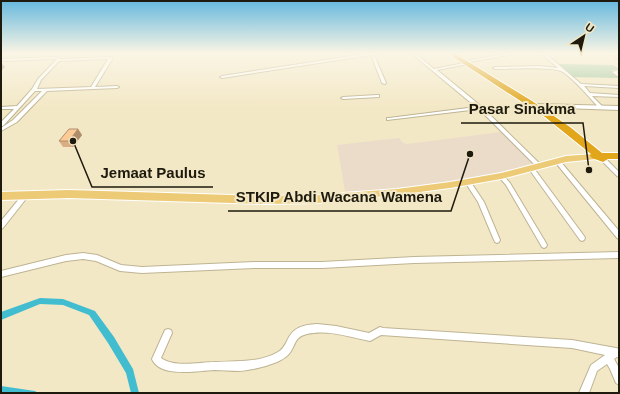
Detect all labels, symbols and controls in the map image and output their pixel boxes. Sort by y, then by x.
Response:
north arrow [564,16,604,56]
text: U [583,21,596,35]
callout: Pasar Sinakma [461,96,583,123]
text: Pasar Sinakma [469,100,576,117]
callout: Jemaat Paulus [92,160,213,187]
text: Jemaat Paulus [100,164,206,181]
callout: STKIP Abdi Wacana Wamena [228,184,451,211]
text: STKIP Abdi Wacana Wamena [236,188,443,205]

